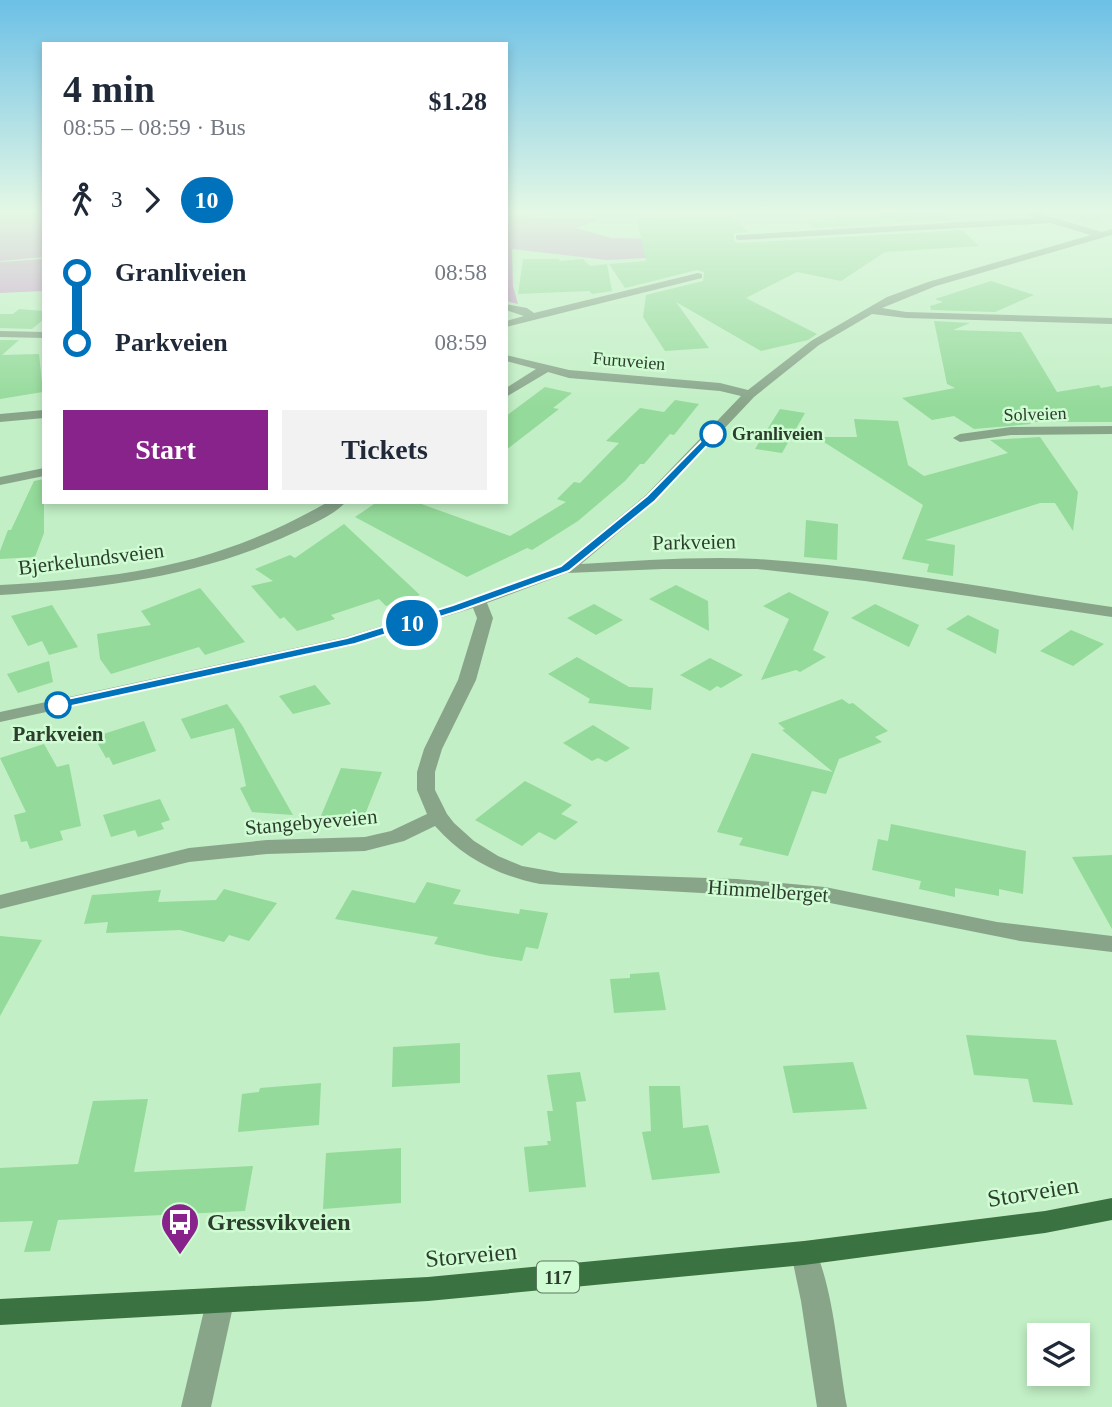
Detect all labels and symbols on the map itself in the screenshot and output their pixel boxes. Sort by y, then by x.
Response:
street label: Furuveien [592,348,666,374]
street label: Solveien [1003,403,1067,425]
marker: Granliveien [700,421,726,447]
place label: Granliveien [732,424,823,444]
street label: Parkveien [652,529,737,555]
street label: Bjerkelundsveien [17,538,166,580]
line badge: 10 [380,600,444,646]
marker: Parkveien [45,692,71,718]
place label: Parkveien [13,722,104,746]
street label: Stangebyeveien [244,804,379,840]
street label: Himmelberget [707,875,829,907]
street label: Storveien [986,1172,1080,1212]
bus stop icon: Gressvikveien [159,1201,201,1256]
place label: Gressvikveien [207,1209,351,1235]
street label: Storveien [424,1238,518,1272]
road number: 117 [537,1261,579,1292]

